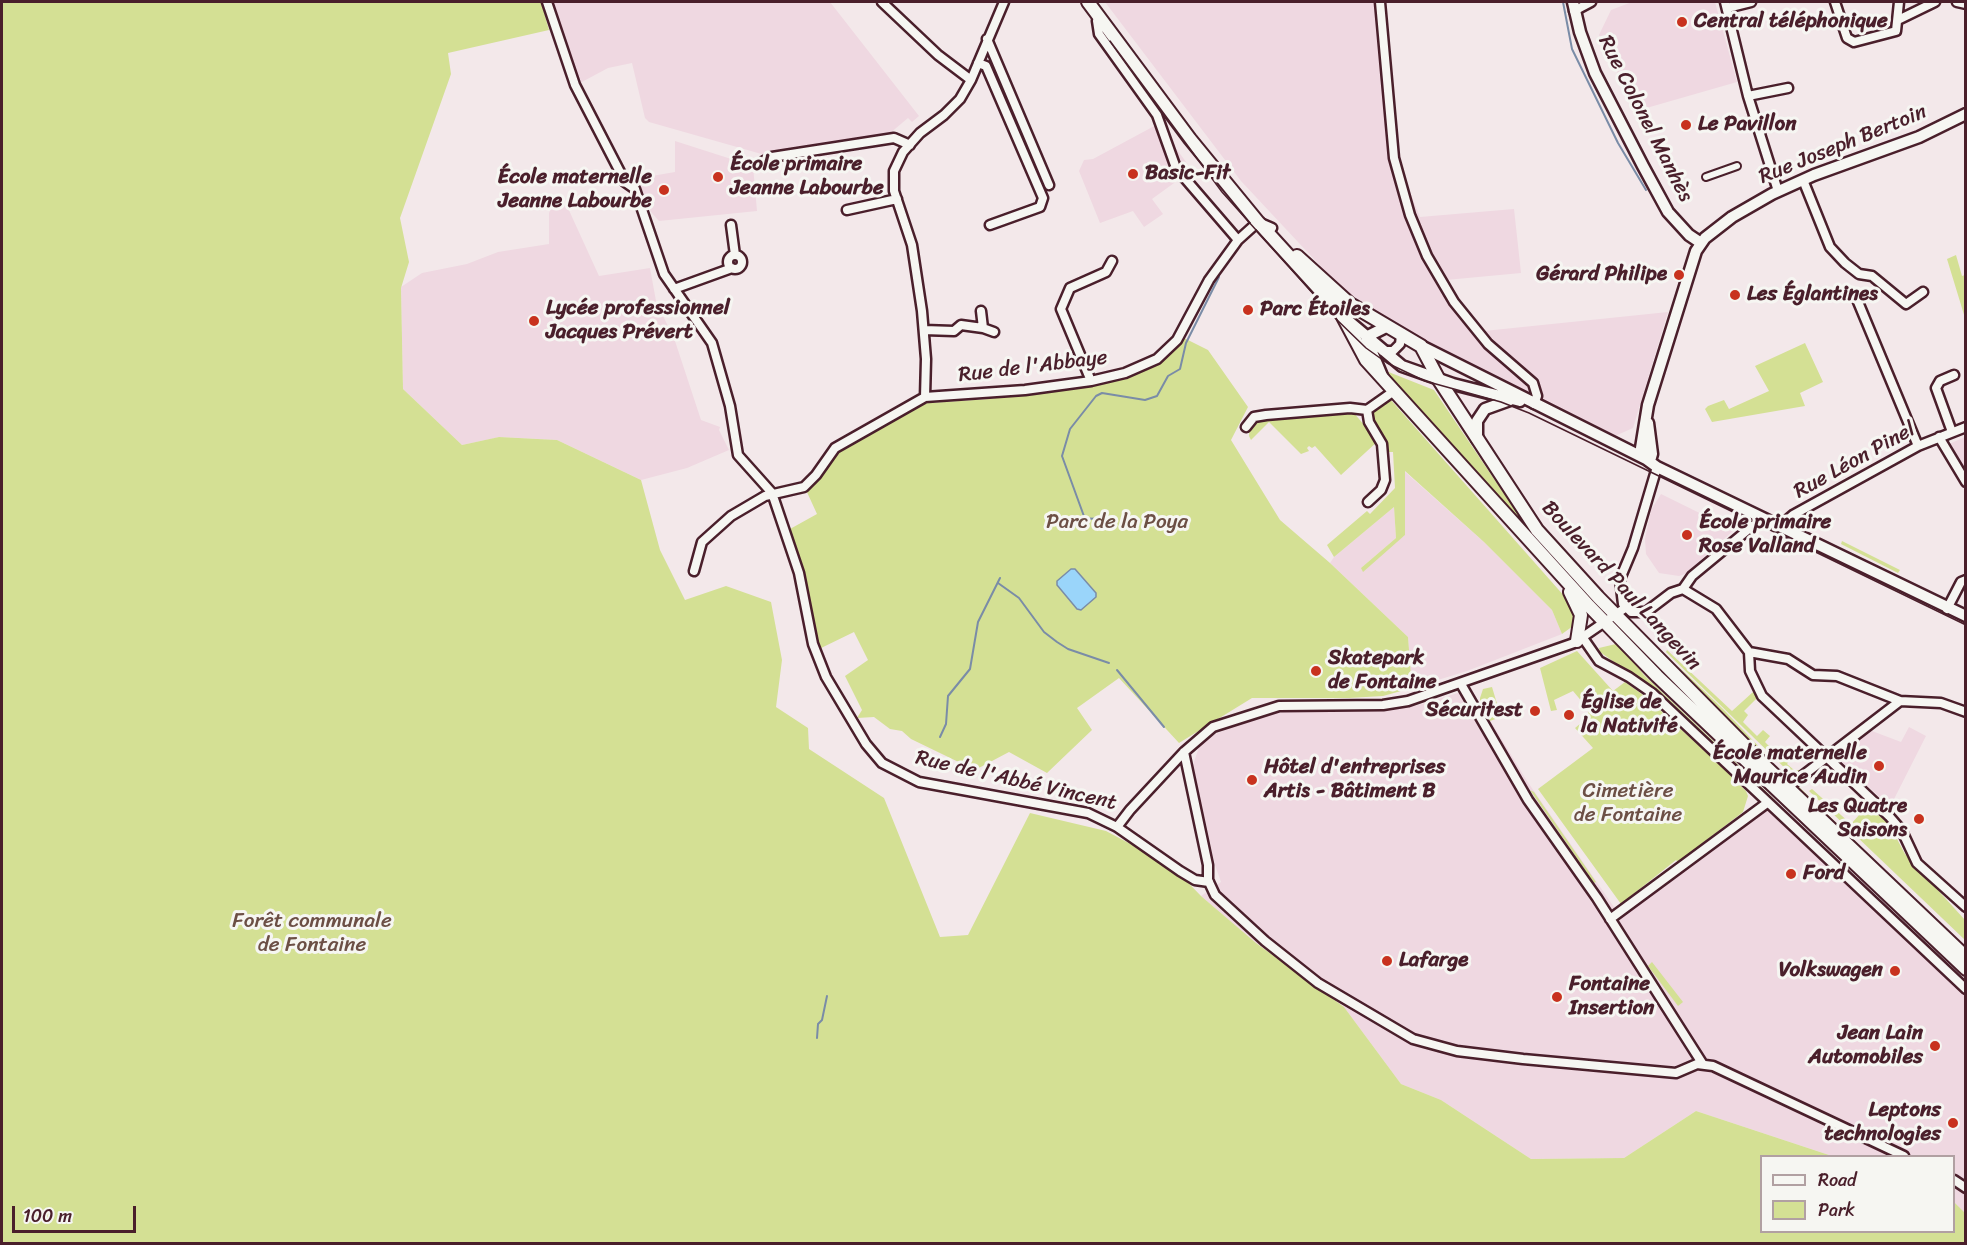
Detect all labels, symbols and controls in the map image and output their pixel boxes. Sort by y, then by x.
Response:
place label: Central téléphonique [1694,9,1888,35]
marker: Central téléphonique [1675,15,1689,29]
street label: Rue Colonel Manhès [1592,32,1698,206]
street label: Rue Joseph Bertoin [1756,100,1930,190]
place label: Le Pavillon [1698,112,1796,138]
marker: Le Pavillon [1679,118,1693,132]
place label: École primaire Jeanne Labourbe [730,152,884,202]
place label: Basic-Fit [1145,161,1230,187]
place label: École maternelle Jeanne Labourbe [498,165,652,215]
marker: Basic-Fit [1126,167,1140,181]
marker: École primaire Jeanne Labourbe [711,170,725,184]
marker: École maternelle Jeanne Labourbe [657,183,671,197]
place label: Gérard Philipe [1536,262,1667,288]
marker: Gérard Philipe [1672,268,1686,282]
place label: Les Églantines [1747,282,1878,308]
marker: Les Églantines [1728,288,1742,302]
place label: Lycée professionnel Jacques Prévert [546,296,730,346]
place label: Parc Étoiles [1260,297,1370,323]
marker: Parc Étoiles [1241,303,1255,317]
marker: Lycée professionnel Jacques Prévert [527,314,541,328]
street label: Rue de l'Abbaye [957,345,1109,389]
street label: Rue Léon Pinel [1790,417,1920,505]
street label: Boulevard Paul Langevin [1536,496,1706,676]
park label: Parc de la Poya [1046,510,1188,536]
place label: École primaire Rose Valland [1699,510,1831,560]
marker: École primaire Rose Valland [1680,528,1694,542]
place label: Skatepark de Fontaine [1328,646,1436,696]
marker: Skatepark de Fontaine [1309,664,1323,678]
place label: Église de la Nativité [1581,690,1678,740]
place label: Sécuritest [1425,698,1523,724]
marker: Sécuritest [1528,704,1542,718]
marker: Église de la Nativité [1562,708,1576,722]
place label: École maternelle Maurice Audin [1713,741,1867,791]
street label: Rue de l'Abbé Vincent [913,746,1119,816]
place label: Hôtel d'entreprises Artis - Bâtiment B [1264,755,1445,805]
marker: École maternelle Maurice Audin [1872,759,1886,773]
marker: Hôtel d'entreprises Artis - Bâtiment B [1245,773,1259,787]
park label: Cimetière de Fontaine [1574,779,1682,829]
place label: Les Quatre Saisons [1808,794,1907,844]
marker: Les Quatre Saisons [1912,812,1926,826]
place label: Ford [1803,861,1845,887]
marker: Ford [1784,867,1798,881]
park label: Forêt communale de Fontaine [232,909,392,959]
place label: Lafarge [1399,948,1468,974]
marker: Lafarge [1380,954,1394,968]
place label: Volkswagen [1779,958,1883,984]
marker: Volkswagen [1888,964,1902,978]
place label: Fontaine Insertion [1569,972,1654,1022]
marker: Fontaine Insertion [1550,990,1564,1004]
place label: Jean Lain Automobiles [1808,1021,1923,1071]
marker: Jean Lain Automobiles [1928,1039,1942,1053]
place label: Leptons technologies [1824,1098,1941,1148]
marker: Leptons technologies [1946,1116,1960,1130]
legend [1760,1155,1955,1233]
text: Road [1818,1164,1857,1196]
scale bar [15,1194,140,1232]
text: Park [1818,1194,1855,1226]
text: 100 m [23,1200,72,1232]

